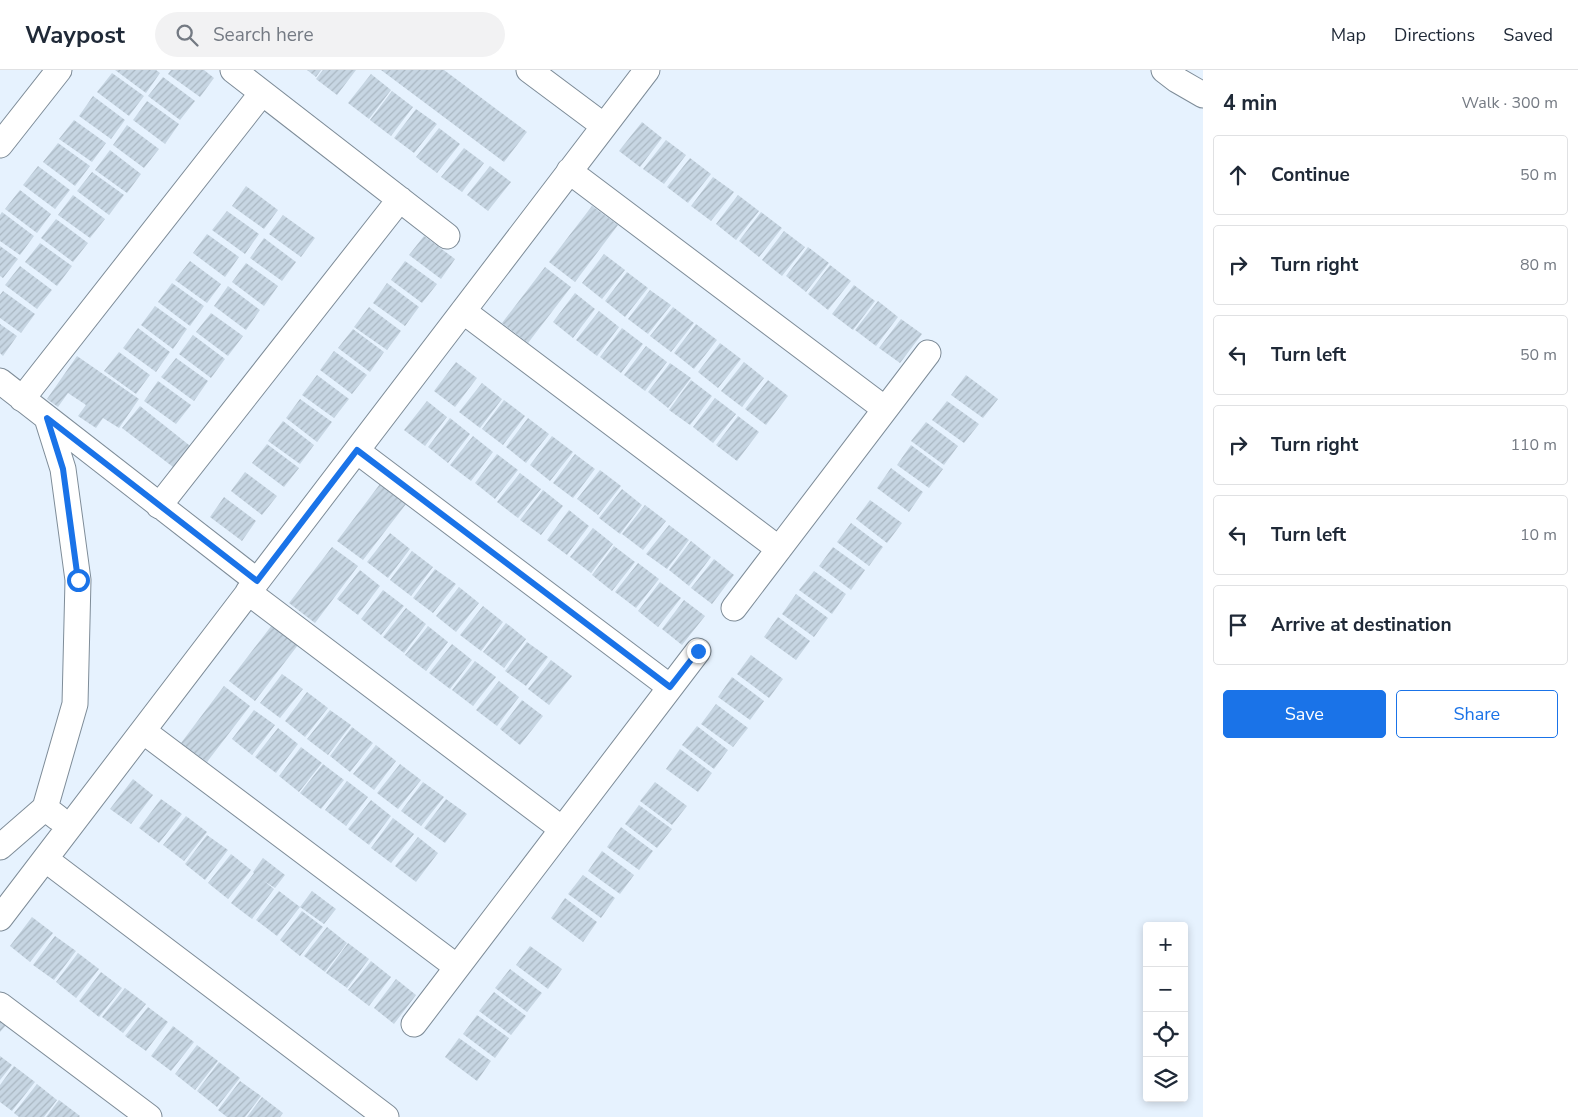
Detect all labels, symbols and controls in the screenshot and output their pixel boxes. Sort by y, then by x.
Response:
search box [155,12,505,57]
text: Waypost [25,19,125,51]
icon: search [173,21,201,49]
text: Search here [213,22,314,48]
text: Map [1331,23,1366,47]
text: Directions [1394,23,1475,47]
text: Saved [1503,23,1553,47]
text: 4 min [1223,89,1277,117]
text: Walk · 300 m [1462,92,1558,114]
icon: ahead [1224,161,1252,189]
text: Continue [1271,162,1350,188]
text: 50 m [1520,164,1557,186]
icon: right [1224,251,1252,279]
text: Turn right [1271,252,1358,278]
text: 80 m [1520,254,1557,276]
icon: left [1224,341,1252,369]
text: Turn left [1271,342,1346,368]
text: 50 m [1520,344,1557,366]
icon: right [1224,431,1252,459]
text: Turn right [1271,432,1358,458]
text: 110 m [1510,434,1557,456]
icon: left [1224,521,1252,549]
text: Turn left [1271,522,1346,548]
text: 10 m [1520,524,1557,546]
route start [67,569,90,592]
icon: arrive [1224,611,1252,639]
text: Arrive at destination [1271,612,1452,638]
route end [687,640,710,663]
button: Save [1223,690,1386,738]
button: Share [1396,690,1558,738]
map controls [1143,922,1188,1102]
button: + [1143,922,1188,967]
button: − [1143,967,1188,1012]
button: locate [1143,1012,1188,1057]
button: layers [1143,1057,1188,1102]

